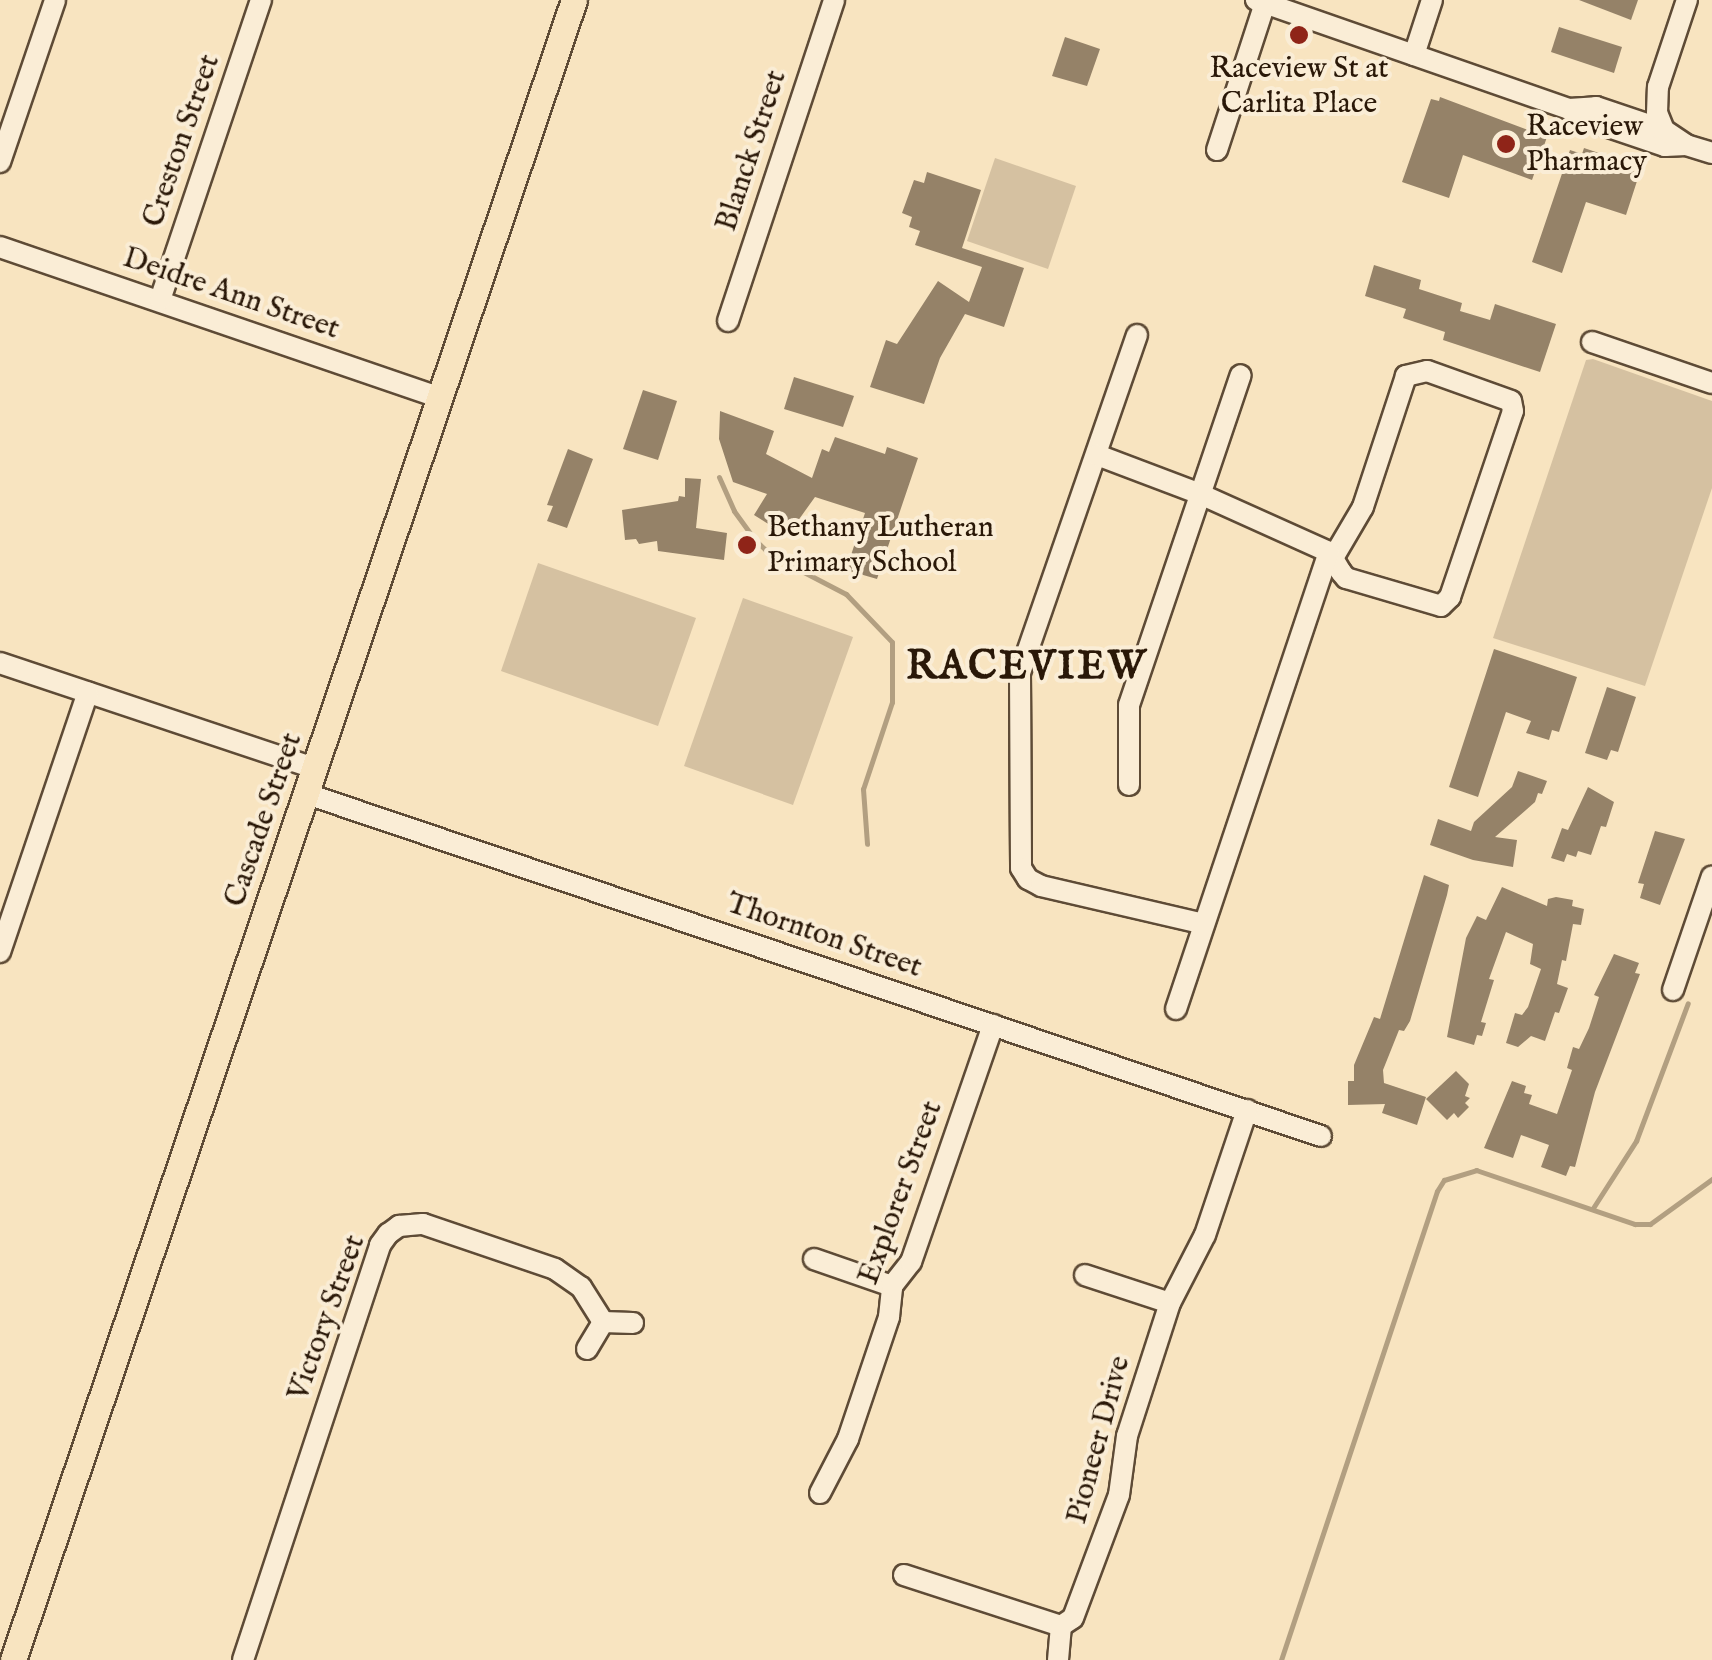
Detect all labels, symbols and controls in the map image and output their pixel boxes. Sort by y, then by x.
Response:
marker: Raceview St at Carlita Place [1288,24,1310,46]
street label: Creston Street [136,50,228,232]
place label: Raceview St at Carlita Place [1209,51,1389,122]
street label: Blanck Street [709,66,795,236]
place label: Raceview Pharmacy [1526,109,1647,180]
marker: Raceview Pharmacy [1495,133,1517,155]
street label: Deidre Ann Street [118,240,344,348]
place label: Bethany Lutheran Primary School [767,510,994,580]
marker: Bethany Lutheran Primary School [736,534,758,556]
district label: RACEVIEW [906,644,1148,692]
street label: Cascade Street [217,728,311,912]
street label: Thornton Street [722,886,926,986]
street label: Explorer Street [851,1096,951,1290]
street label: Victory Street [280,1230,374,1406]
street label: Pioneer Drive [1059,1352,1139,1528]

